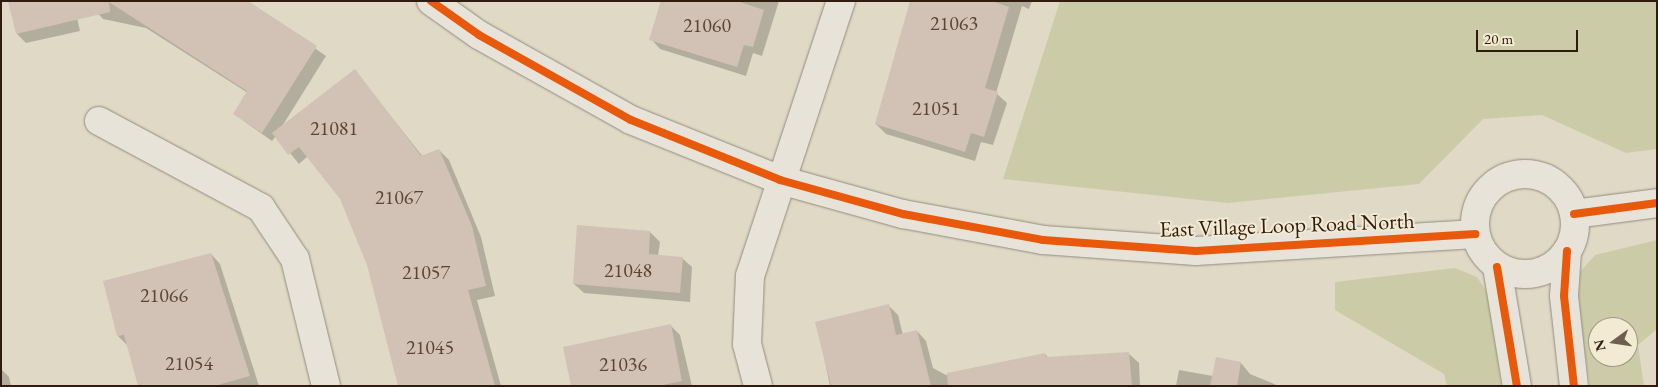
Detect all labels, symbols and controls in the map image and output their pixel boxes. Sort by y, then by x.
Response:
house number: 21063 [930,11,978,35]
house number: 21060 [683,13,731,37]
scale bar [1478,20,1580,52]
text: 20 m [1484,29,1513,48]
house number: 21051 [912,96,960,120]
house number: 21081 [310,116,358,140]
house number: 21067 [375,185,423,209]
street label: East Village Loop Road North [1159,207,1415,243]
house number: 21048 [604,258,652,282]
house number: 21057 [402,260,450,284]
house number: 21066 [140,283,188,307]
north arrow [1588,317,1638,367]
house number: 21045 [406,335,454,359]
text: N [1589,338,1610,353]
house number: 21054 [165,351,213,375]
house number: 21036 [599,352,647,376]

